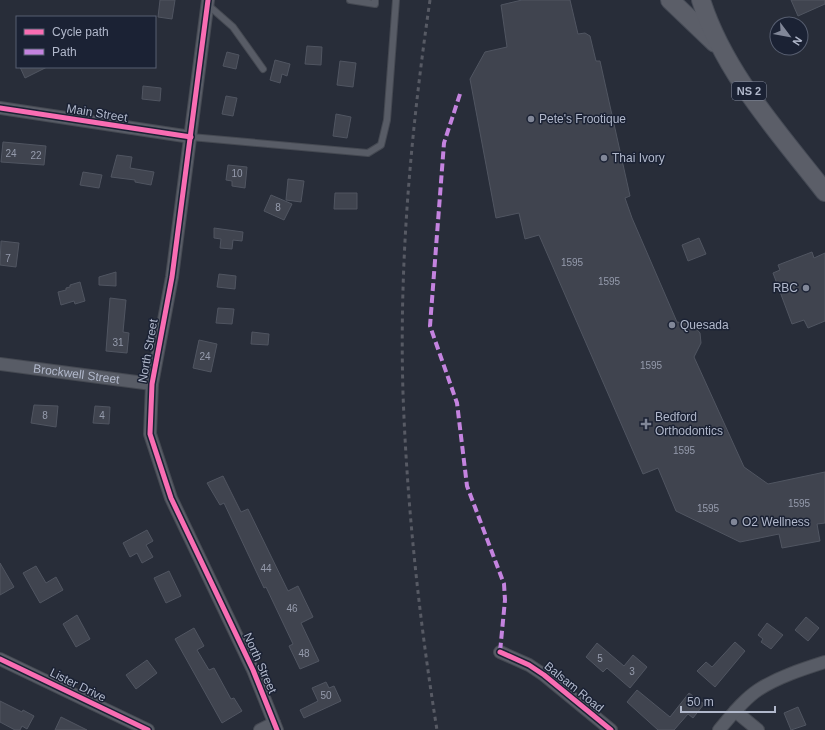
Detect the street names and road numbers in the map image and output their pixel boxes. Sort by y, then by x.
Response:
road number: NS 2 [732,82,766,100]
street label: Main Street [66,101,129,125]
street label: North Street [135,317,161,384]
street label: Brockwell Street [32,361,121,387]
street label: North Street [240,631,280,696]
street label: Balsam Road [542,659,606,715]
street label: Lister Drive [48,665,109,705]

